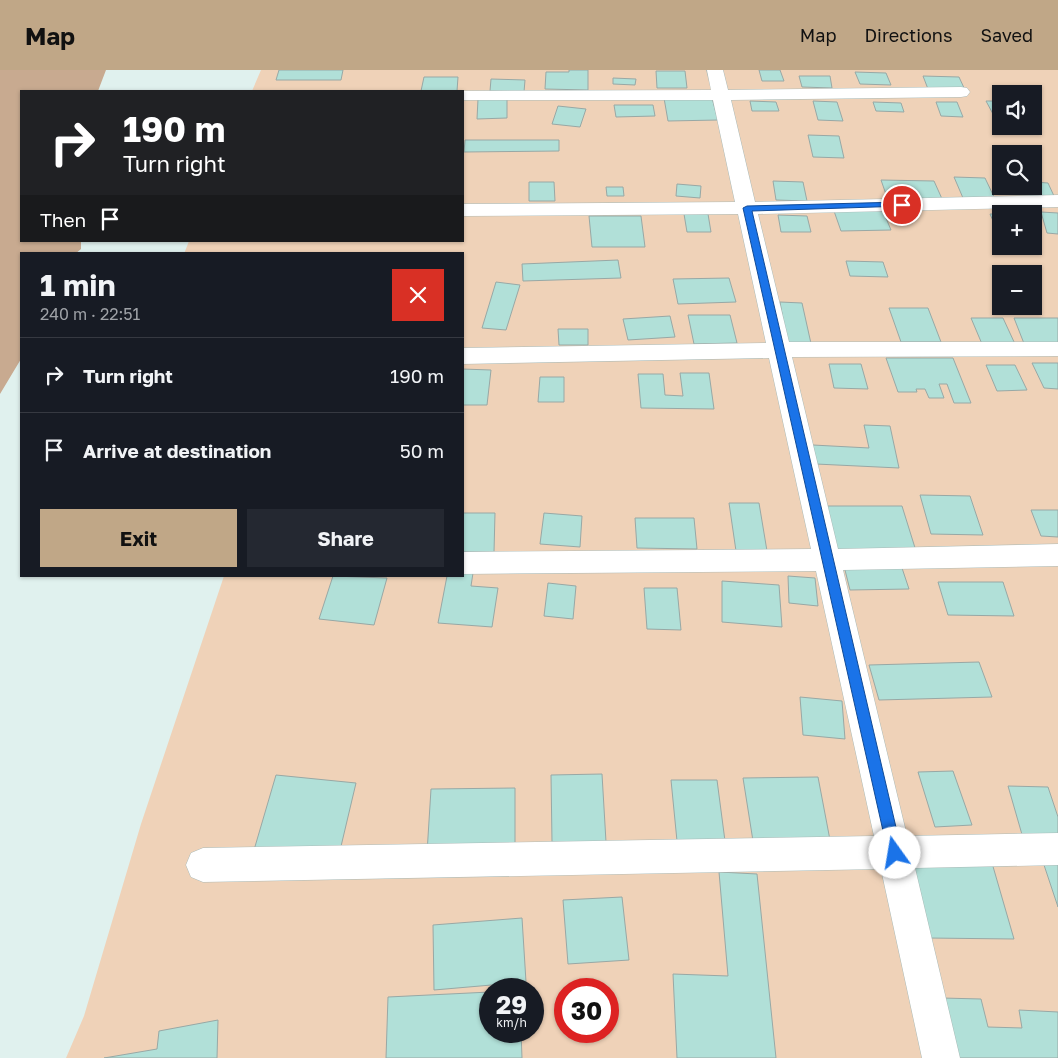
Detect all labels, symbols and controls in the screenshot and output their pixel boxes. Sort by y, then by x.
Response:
text: Map [25,21,75,50]
text: Map [800,24,836,46]
text: Directions [864,24,952,46]
text: Saved [980,24,1033,46]
map controls [992,85,1042,315]
button: sound [992,85,1042,135]
text: 190 m [123,108,225,150]
icon: right [40,110,105,175]
button: search [992,145,1042,195]
text: Turn right [123,150,226,177]
pin [881,184,923,226]
icon: arrive [888,191,916,219]
icon: arrive [96,205,124,233]
button: + [992,205,1042,255]
text: Then [40,208,86,231]
button: − [992,265,1042,315]
text: 1 min [40,267,116,303]
button: close [392,269,444,321]
text: 240 m · 22:51 [40,304,140,324]
icon: right [40,361,68,389]
text: Turn right [83,364,173,387]
text: 190 m [390,364,444,387]
icon: arrive [40,436,68,464]
text: Arrive at destination [83,439,271,462]
text: 50 m [400,439,444,462]
button: Exit [40,509,237,567]
button: Share [247,509,444,567]
position arrow [868,826,920,878]
speed limit sign: 30 [554,978,619,1043]
text: 29 [496,989,527,1020]
text: km/h [496,1015,527,1030]

